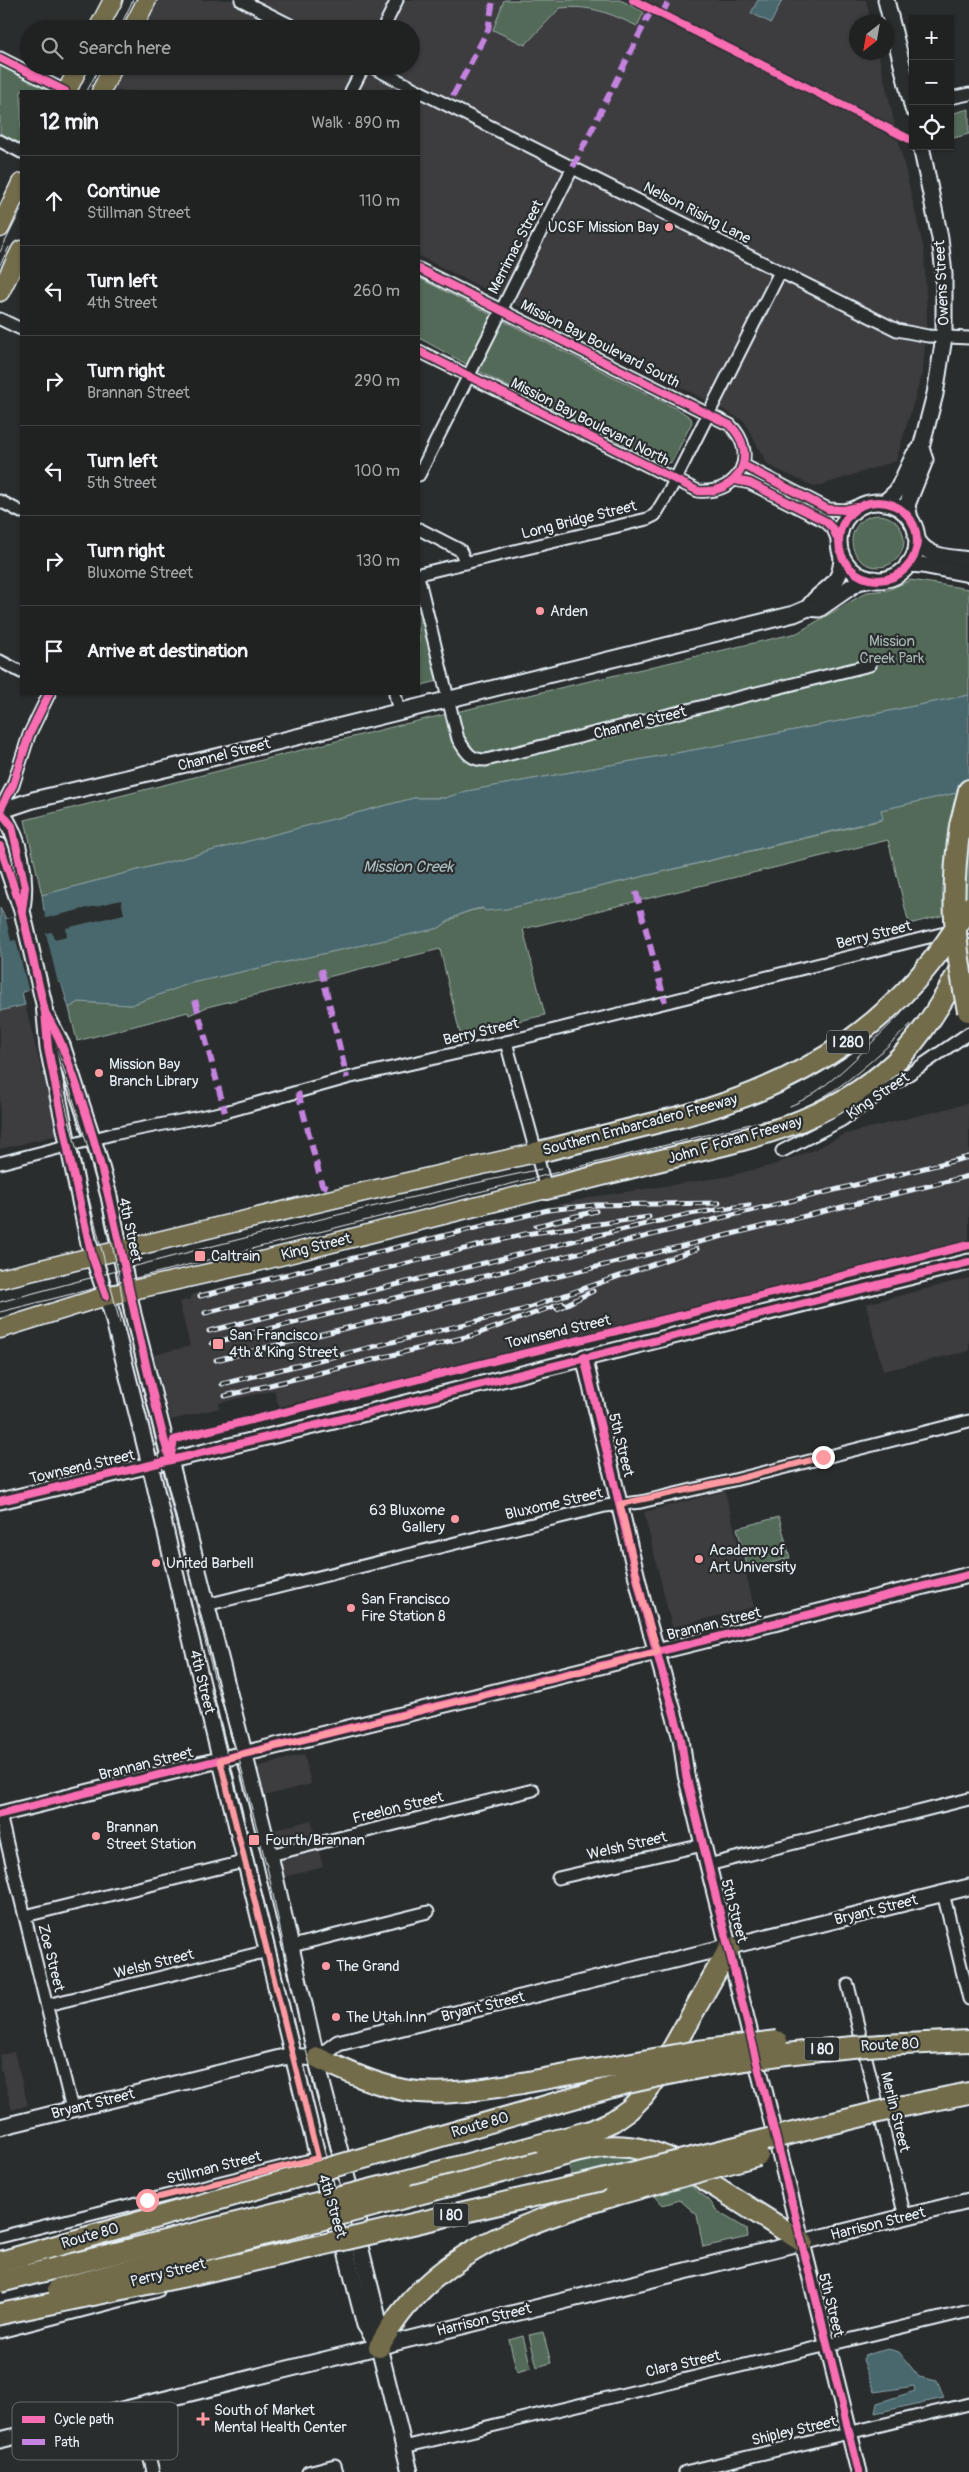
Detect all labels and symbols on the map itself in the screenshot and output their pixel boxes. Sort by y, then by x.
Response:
north arrow [849,15,894,60]
street label: Nelson Rising Lane [640,178,755,249]
street label: Merrimac Street [484,196,548,297]
place label: UCSF Mission Bay [548,218,660,237]
marker: UCSF Mission Bay [663,221,675,233]
street label: Owens Street [930,239,954,326]
street label: Mission Bay Boulevard South [517,296,683,392]
street label: Mission Bay Boulevard North [508,374,672,470]
street label: Long Bridge Street [519,496,640,544]
place label: Arden [550,602,588,621]
marker: Arden [534,605,546,617]
park label: Mission Creek Park [860,632,925,668]
street label: Channel Street [592,702,689,744]
street label: Channel Street [176,734,273,776]
water label: Mission Creek [363,857,454,877]
street label: Berry Street [834,916,915,954]
street label: Berry Street [441,1014,522,1050]
road number: I 280 [827,1030,869,1054]
place label: Mission Bay Branch Library [109,1055,199,1091]
marker: Mission Bay Branch Library [93,1067,105,1079]
street label: King Street [843,1068,914,1124]
street label: Southern Embarcadero Freeway [540,1090,740,1160]
street label: John F Foran Freeway [666,1112,805,1168]
street label: 4th Street [114,1196,146,1265]
street label: King Street [279,1229,354,1265]
place label: Caltrain [211,1247,260,1266]
marker: Caltrain [193,1249,207,1263]
street label: Townsend Street [504,1310,613,1353]
place label: San Francisco 4th & King Street [229,1326,339,1362]
marker: San Francisco 4th & King Street [211,1337,225,1351]
street label: 5th Street [604,1411,638,1480]
street label: Townsend Street [28,1445,137,1488]
route end [812,1446,835,1469]
street label: Bluxome Street [503,1483,605,1524]
place label: 63 Bluxome Gallery [369,1501,446,1537]
marker: 63 Bluxome Gallery [449,1513,461,1525]
place label: Academy of Art University [709,1541,797,1577]
marker: Academy of Art University [693,1553,705,1565]
place label: United Barbell [166,1554,254,1573]
marker: United Barbell [150,1557,162,1569]
place label: San Francisco Fire Station 8 [361,1590,450,1626]
marker: San Francisco Fire Station 8 [345,1602,357,1614]
street label: Brannan Street [665,1603,764,1645]
street label: 4th Street [185,1648,219,1717]
street label: Brannan Street [97,1743,196,1785]
street label: Freelon Street [351,1787,446,1828]
place label: Brannan Street Station [106,1818,196,1854]
street label: Welsh Street [585,1827,670,1864]
marker: Brannan Street Station [90,1830,102,1842]
place label: Fourth/Brannan [265,1831,365,1850]
marker: Fourth/Brannan [247,1833,261,1847]
street label: 5th Street [716,1877,752,1946]
street label: Bryant Street [832,1890,921,1930]
street label: Zoe Street [33,1922,69,1995]
street label: Welsh Street [112,1945,197,1983]
place label: The Grand [336,1957,400,1976]
marker: The Grand [320,1960,332,1972]
street label: Bryant Street [439,1987,528,2027]
place label: The Utah Inn [346,2008,426,2027]
marker: The Utah Inn [330,2011,342,2023]
street label: Route 80 [860,2034,920,2056]
road number: I 80 [804,2038,840,2060]
street label: Merlin Street [876,2070,914,2155]
street label: Bryant Street [49,2084,138,2124]
street label: Route 80 [449,2108,511,2142]
street label: Stillman Street [165,2147,264,2189]
street label: 4th Street [313,2172,351,2241]
route start [136,2189,159,2212]
street label: Harrison Street [829,2203,928,2245]
road number: I 80 [434,2204,468,2226]
street label: Route 80 [59,2219,121,2253]
street label: Perry Street [128,2254,208,2291]
street label: 5th Street [814,2271,848,2340]
street label: Harrison Street [435,2299,534,2341]
street label: Clara Street [644,2346,723,2382]
place label: South of Market Mental Health Center [214,2401,347,2437]
legend [12,2402,178,2460]
text: Cycle path [54,2411,114,2428]
marker: South of Market Mental Health Center [196,2412,210,2426]
street label: Shipley Street [749,2412,839,2450]
text: Path [54,2434,79,2451]

